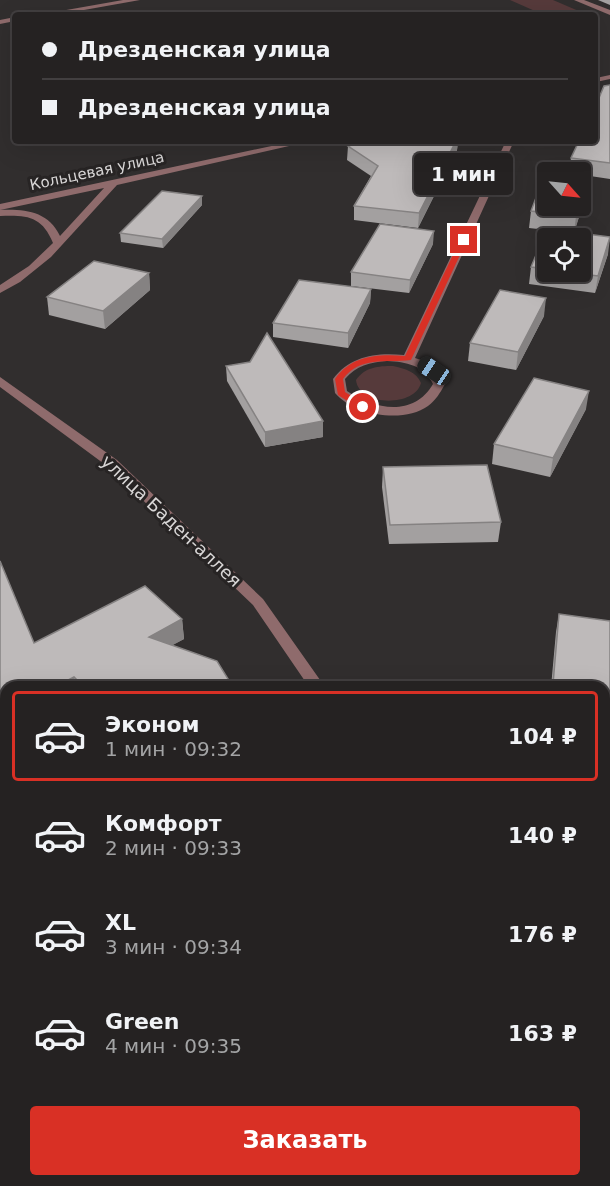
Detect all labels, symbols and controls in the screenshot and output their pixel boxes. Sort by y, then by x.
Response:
text: Дрезденская улица [78,37,331,62]
text: Дрезденская улица [78,95,331,120]
street label: Кольцевая улица [28,148,166,194]
callout: 1 мин [414,153,514,195]
text: 1 мин [431,162,496,186]
north arrow [537,162,591,216]
map controls [537,162,591,282]
route end [450,226,477,253]
button: locate [537,228,591,282]
car [414,353,454,389]
route start [349,393,376,420]
street label: улица Баден-аллея [97,450,246,591]
icon: car [33,709,87,763]
text: Эконом [105,712,200,737]
text: 104 ₽ [508,724,577,749]
text: 1 мин · 09:32 [105,737,242,761]
icon: car [33,808,87,862]
text: Комфорт [105,811,222,836]
text: 140 ₽ [508,823,577,848]
text: 2 мин · 09:33 [105,836,242,860]
icon: car [33,907,87,961]
text: XL [105,910,136,935]
text: 176 ₽ [508,922,577,947]
text: 3 мин · 09:34 [105,935,242,959]
icon: car [33,1006,87,1060]
text: Green [105,1009,179,1034]
text: 163 ₽ [508,1021,577,1046]
text: 4 мин · 09:35 [105,1034,242,1058]
button: Заказать [30,1106,580,1175]

